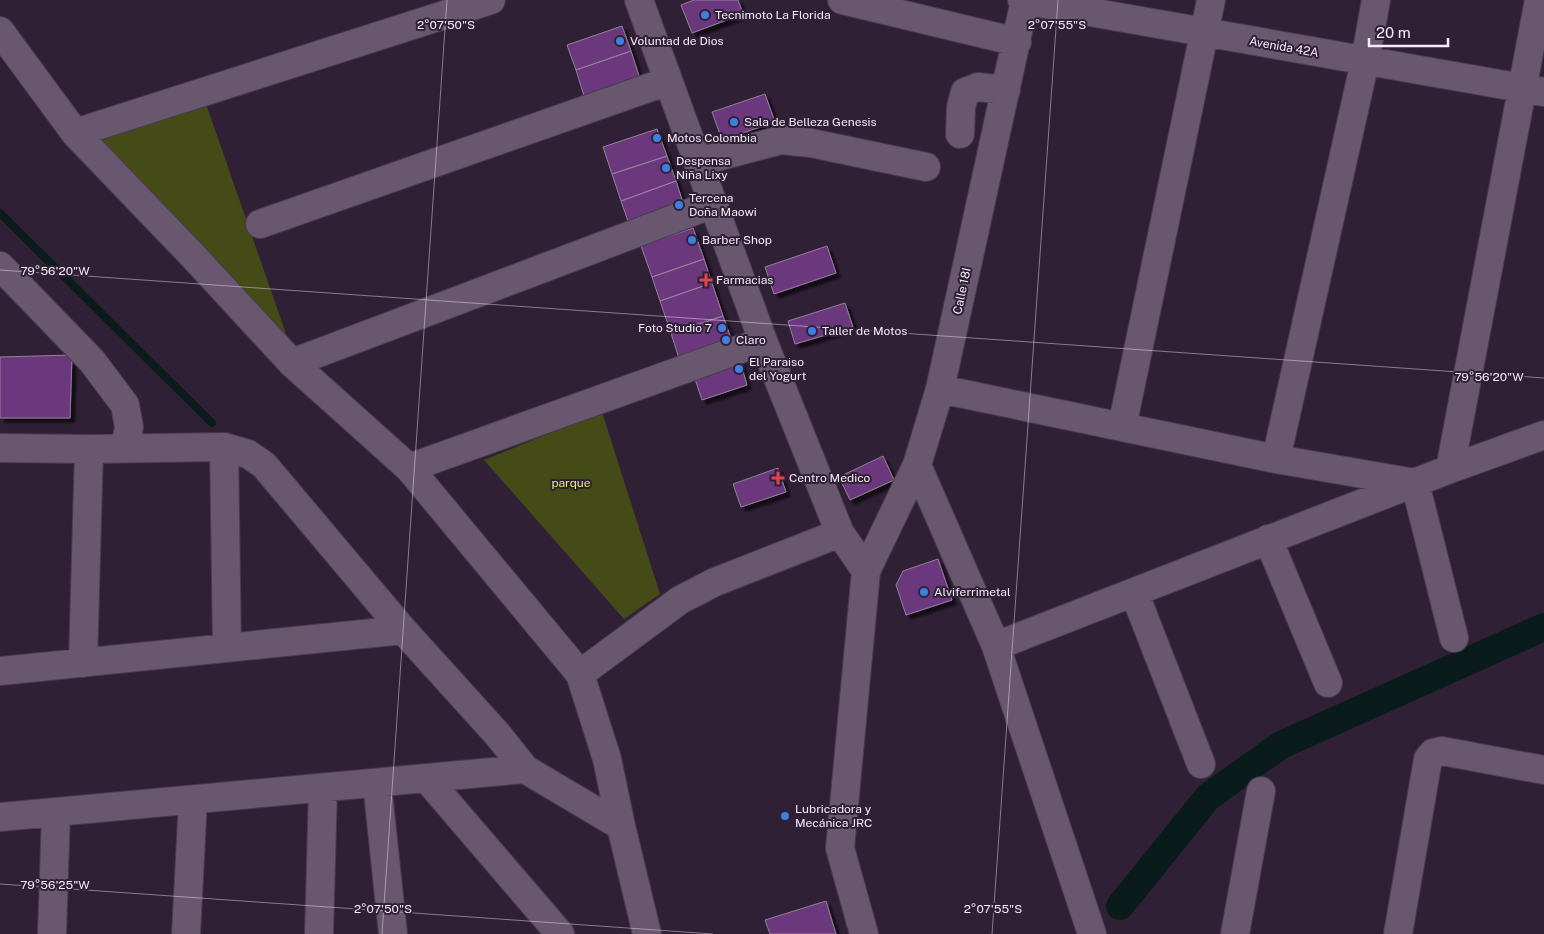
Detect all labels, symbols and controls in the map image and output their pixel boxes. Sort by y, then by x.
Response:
place label: Tecnimoto La Florida [715,8,831,22]
marker: Tecnimoto La Florida [699,9,711,21]
scale bar [1369,15,1448,47]
text: 2°07'50"S [417,18,475,32]
text: 2°07'55"S [1028,18,1086,32]
text: 20 m [1376,24,1411,41]
place label: Voluntad de Dios [630,34,724,48]
street label: Avenida 42A [1248,34,1320,60]
marker: Voluntad de Dios [614,35,626,47]
place label: Sala de Belleza Genesis [744,115,877,129]
marker: Sala de Belleza Genesis [728,116,740,128]
place label: Motos Colombia [667,131,757,145]
marker: Motos Colombia [651,132,663,144]
place label: Despensa Niña Lixy [676,154,731,182]
marker: Despensa Niña Lixy [660,162,672,174]
place label: Tercena Doña Maowi [689,191,757,219]
marker: Tercena Doña Maowi [673,199,685,211]
place label: Barber Shop [702,233,772,247]
marker: Barber Shop [686,234,698,246]
text: 79°56'20"W [20,264,90,278]
street label: Calle 18I [950,266,974,316]
place label: Farmacias [716,273,773,287]
marker: Farmacias [700,274,712,286]
place label: Foto Studio 7 [638,321,712,335]
marker: Foto Studio 7 [716,322,728,334]
place label: Taller de Motos [822,324,907,338]
marker: Taller de Motos [806,325,818,337]
place label: Claro [736,333,766,347]
marker: Claro [720,334,732,346]
place label: El Paraiso del Yogurt [749,355,807,383]
marker: El Paraiso del Yogurt [733,363,745,375]
text: 79°56'20"W [1454,370,1524,384]
marker: Centro Medico [771,471,785,485]
place label: Centro Medico [789,471,871,485]
park label: parque [551,476,591,490]
place label: Alviferrimetal [934,585,1011,599]
marker: Alviferrimetal [918,586,930,598]
place label: Lubricadora y Mecánica JRC [795,802,872,830]
marker: Lubricadora y Mecánica JRC [779,810,791,822]
text: 79°56'25"W [20,878,90,892]
text: 2°07'50"S [354,902,412,916]
text: 2°07'55"S [964,902,1022,916]

